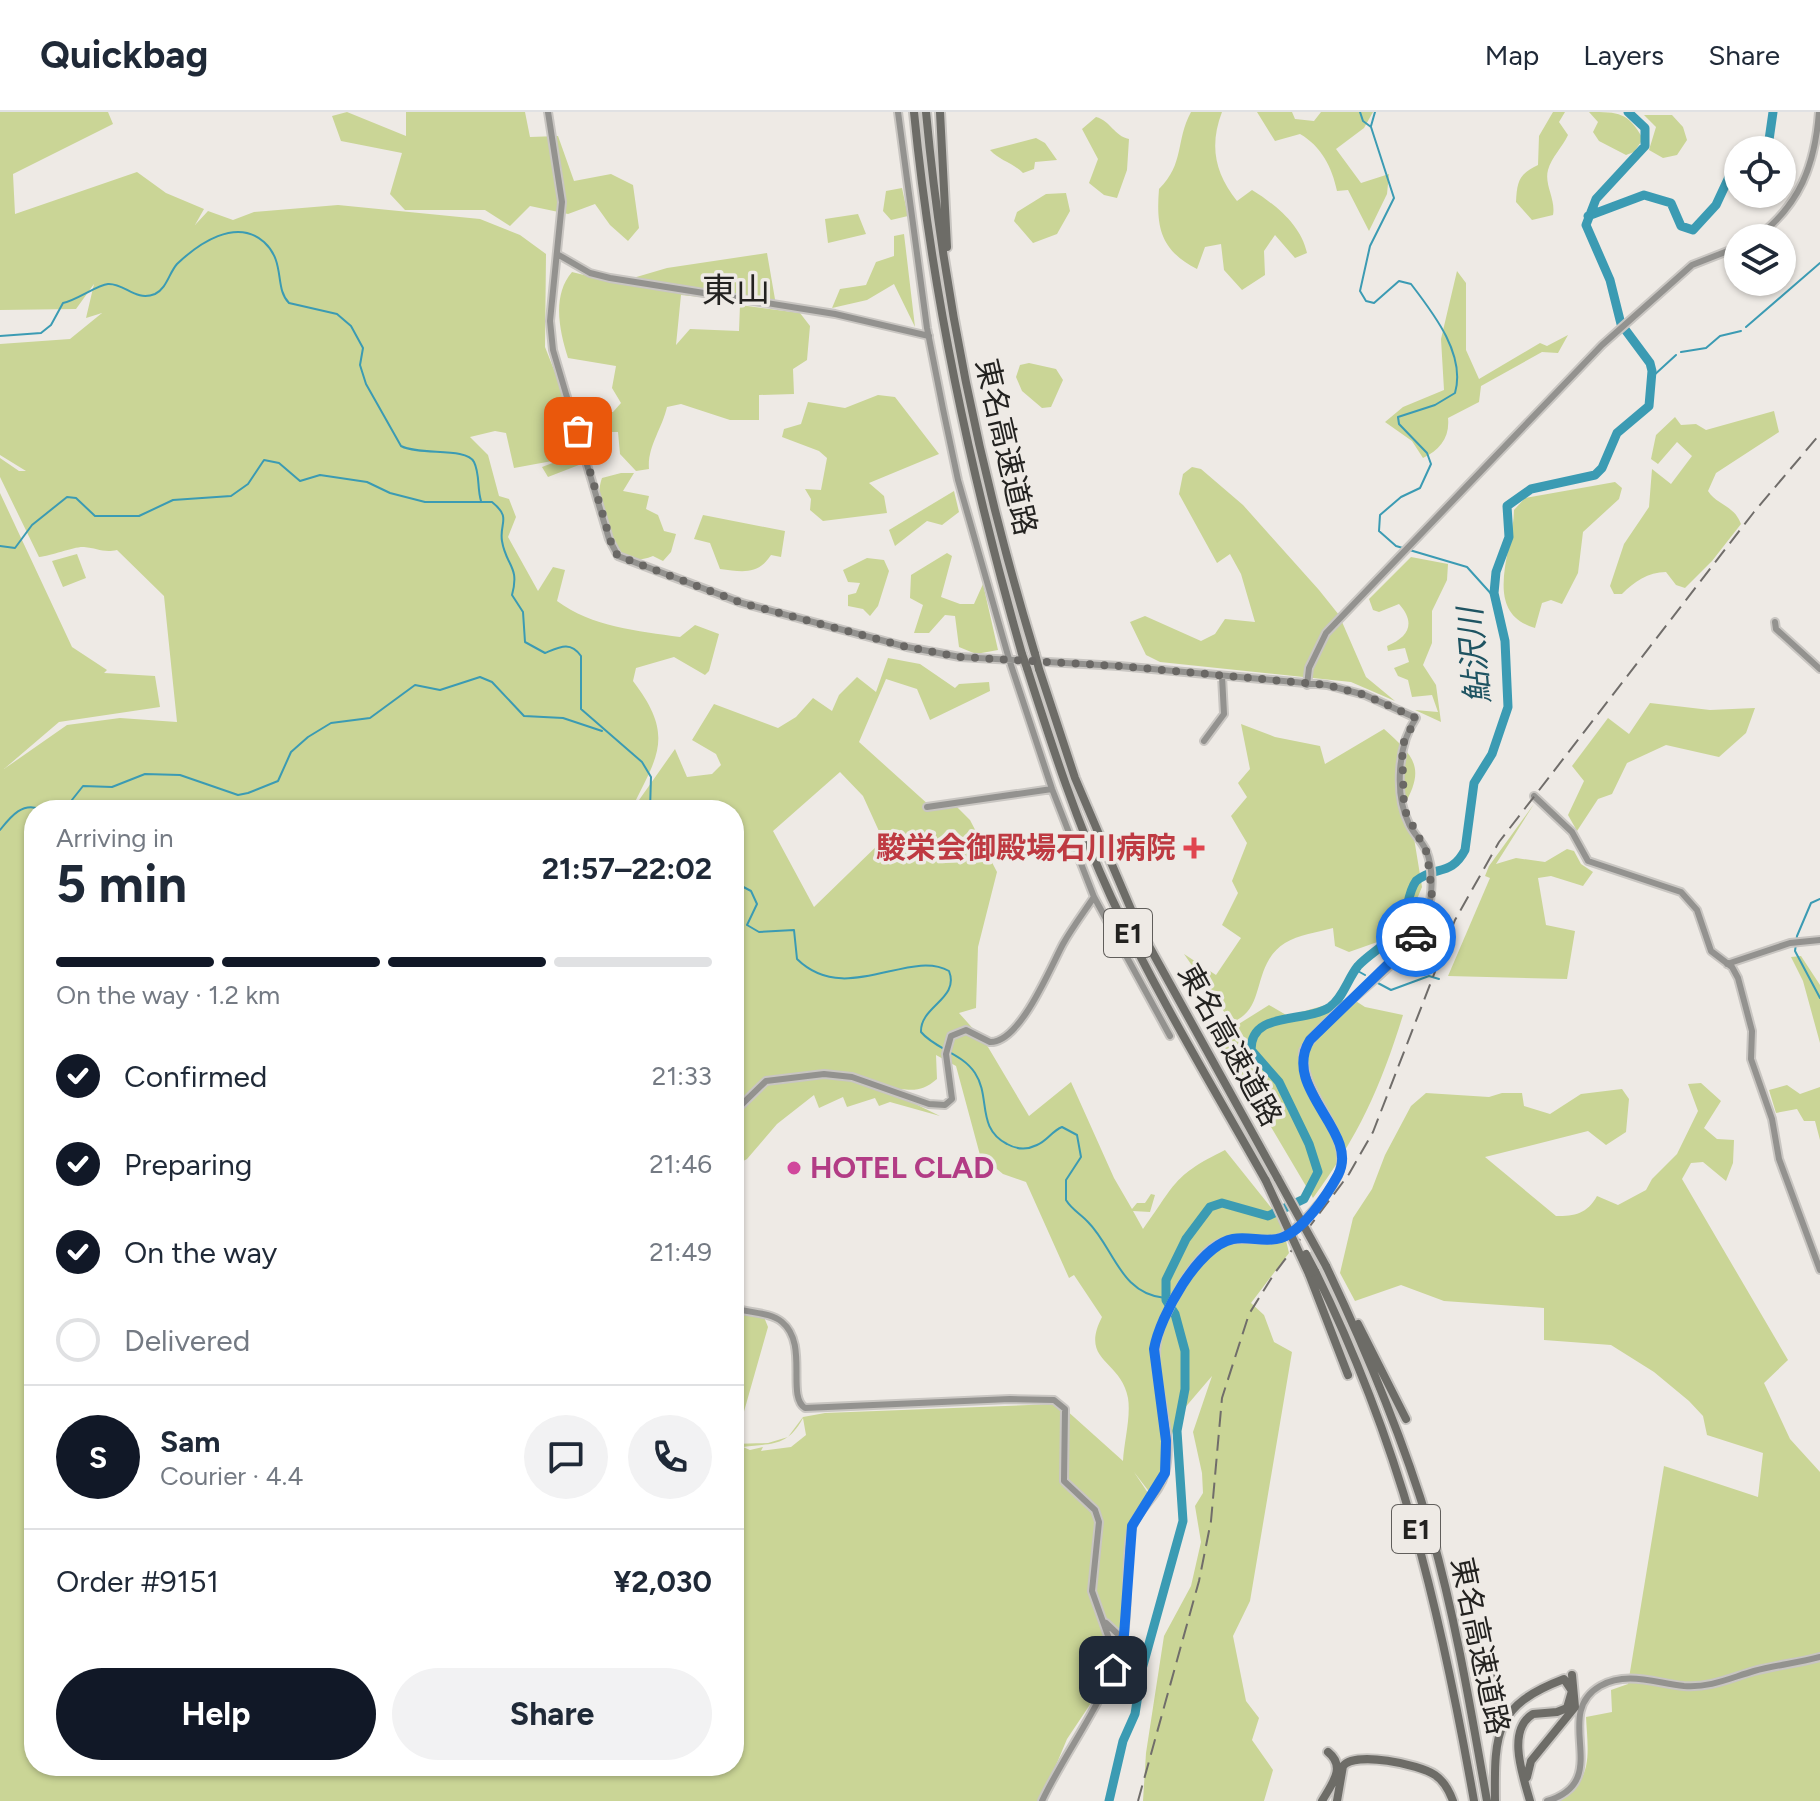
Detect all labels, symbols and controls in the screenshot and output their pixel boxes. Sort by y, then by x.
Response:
text: Quickbag [40,32,208,78]
text: Map [1485,38,1539,72]
text: Layers [1583,38,1664,72]
text: Share [1708,38,1780,72]
map controls [1724,136,1796,296]
button: locate [1724,136,1796,208]
button: layers [1724,224,1796,296]
district label: 東山 [702,270,770,311]
street label: 東名高速道路 [968,355,1045,539]
pin [544,397,612,465]
icon: bag [556,409,600,453]
water label: 鮎沢川 [1451,604,1497,705]
text: Arriving in [56,822,174,854]
place label: 駿栄会御殿場石川病院 [876,829,1176,866]
marker: 駿栄会御殿場石川病院 [1183,837,1205,859]
text: 21:57–22:02 [542,850,712,887]
text: 5 min [56,853,187,915]
courier [1376,897,1456,977]
road number: E1 [1104,909,1152,957]
icon: car [1394,915,1438,959]
street label: 東名高速道路 [1171,957,1290,1132]
text: On the way · 1.2 km [56,979,280,1011]
icon: check [56,1054,100,1098]
text: Confirmed [124,1058,267,1095]
text: 21:33 [652,1060,712,1092]
icon: check [56,1142,100,1186]
text: Preparing [124,1146,252,1183]
text: 21:46 [649,1148,712,1180]
place label: HOTEL CLAD [810,1149,994,1186]
marker: HOTEL CLAD [785,1159,803,1177]
icon: check [56,1230,100,1274]
text: On the way [124,1234,277,1271]
text: 21:49 [649,1236,712,1268]
text: Delivered [124,1322,250,1359]
button: chat [524,1415,608,1499]
button: phone [628,1415,712,1499]
text: Sam [160,1423,220,1460]
text: S [89,1439,107,1476]
text: Courier · 4.4 [160,1460,303,1492]
road number: E1 [1392,1505,1440,1553]
street label: 東名高速道路 [1444,1554,1517,1738]
text: Order #9151 [56,1563,219,1600]
text: ¥2,030 [613,1563,712,1600]
pin [1079,1636,1147,1704]
icon: home [1091,1648,1135,1692]
button: Help [56,1668,376,1760]
button: Share [392,1668,712,1760]

